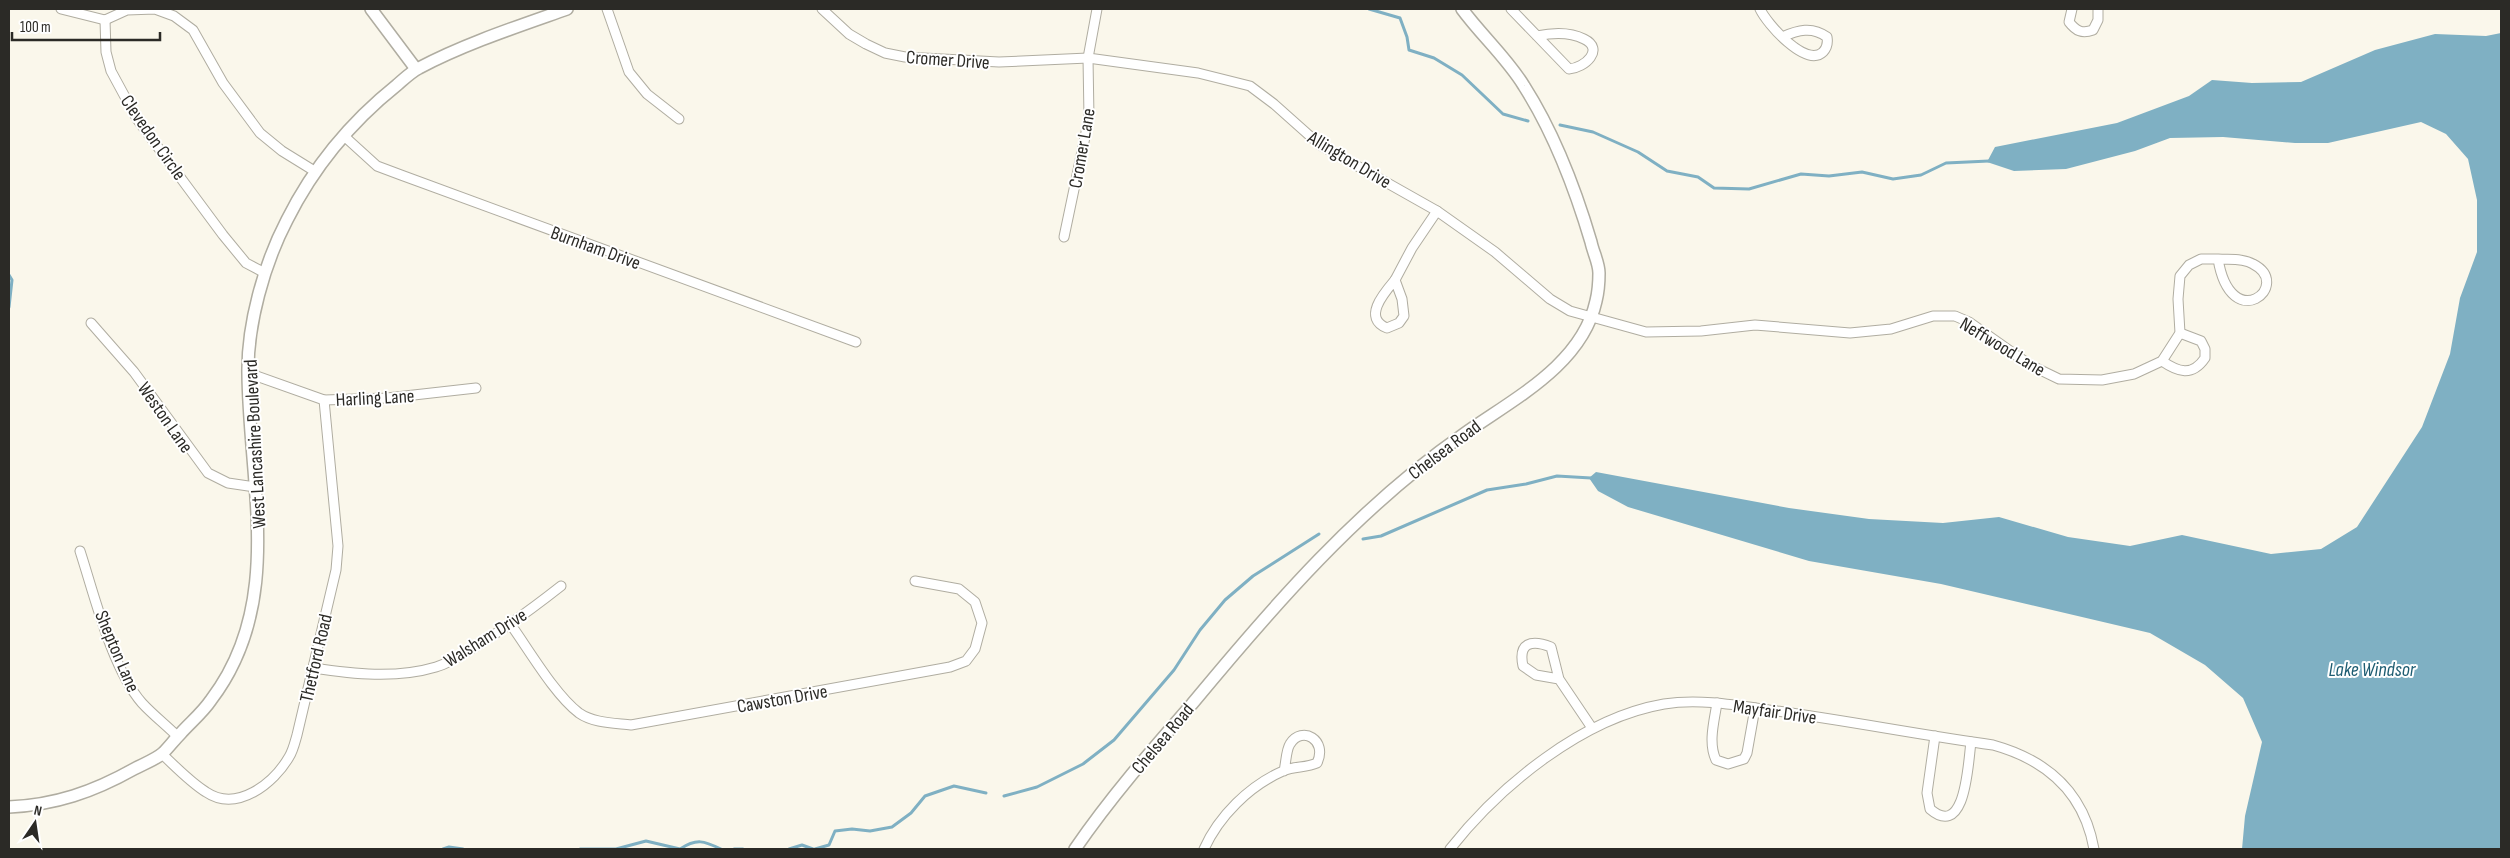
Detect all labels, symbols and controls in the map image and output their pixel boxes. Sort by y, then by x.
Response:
scale bar [12,10,160,42]
text: 100 m [20,18,51,37]
street label: Cromer Drive [905,46,990,75]
street label: Clevedon Circle [115,91,191,185]
street label: Cromer Lane [1064,107,1101,190]
street label: Allington Drive [1303,126,1395,194]
street label: Burnham Drive [547,222,644,275]
street label: Neffwood Lane [1955,313,2049,382]
street label: West Lancashire Boulevard [240,359,271,529]
street label: Weston Lane [132,378,198,458]
street label: Harling Lane [335,385,415,412]
street label: Chelsea Road [1404,415,1486,485]
street label: Walsham Drive [440,604,531,673]
street label: Shepton Lane [89,607,144,696]
street label: Thetford Road [295,612,338,705]
water label: Lake Windsor [2329,658,2417,682]
street label: Cawston Drive [735,680,829,719]
street label: Mayfair Drive [1732,695,1818,730]
street label: Chelsea Road [1127,699,1199,779]
north arrow [10,798,60,848]
text: N [32,802,43,820]

